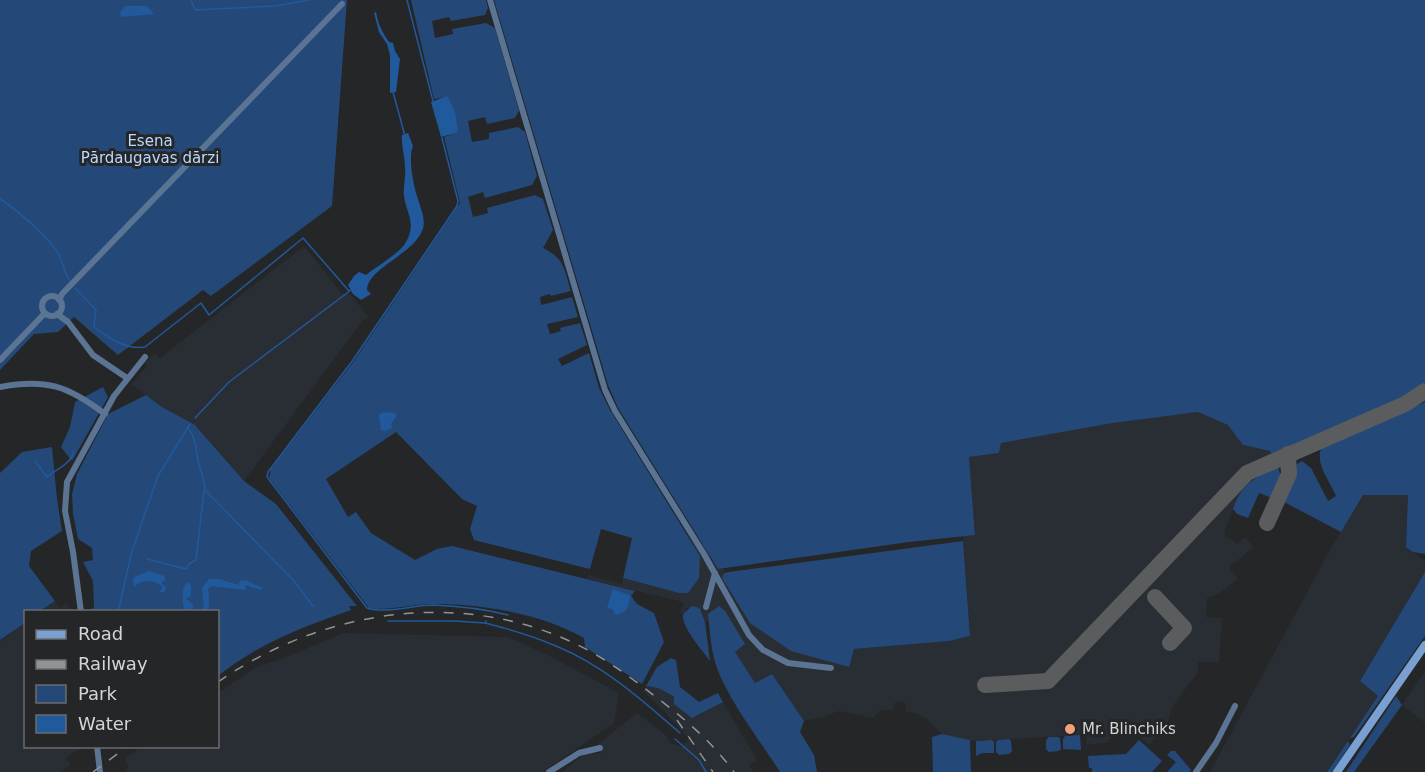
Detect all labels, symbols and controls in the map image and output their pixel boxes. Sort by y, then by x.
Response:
park label: Esena Pārdaugavas dārzi [81,132,219,167]
legend [24,610,219,748]
text: Road [78,623,123,644]
text: Railway [78,653,148,674]
text: Park [78,683,117,704]
text: Water [78,713,132,734]
place label: Mr. Blinchiks [1082,720,1176,738]
marker: Mr. Blinchiks [1063,722,1077,736]

